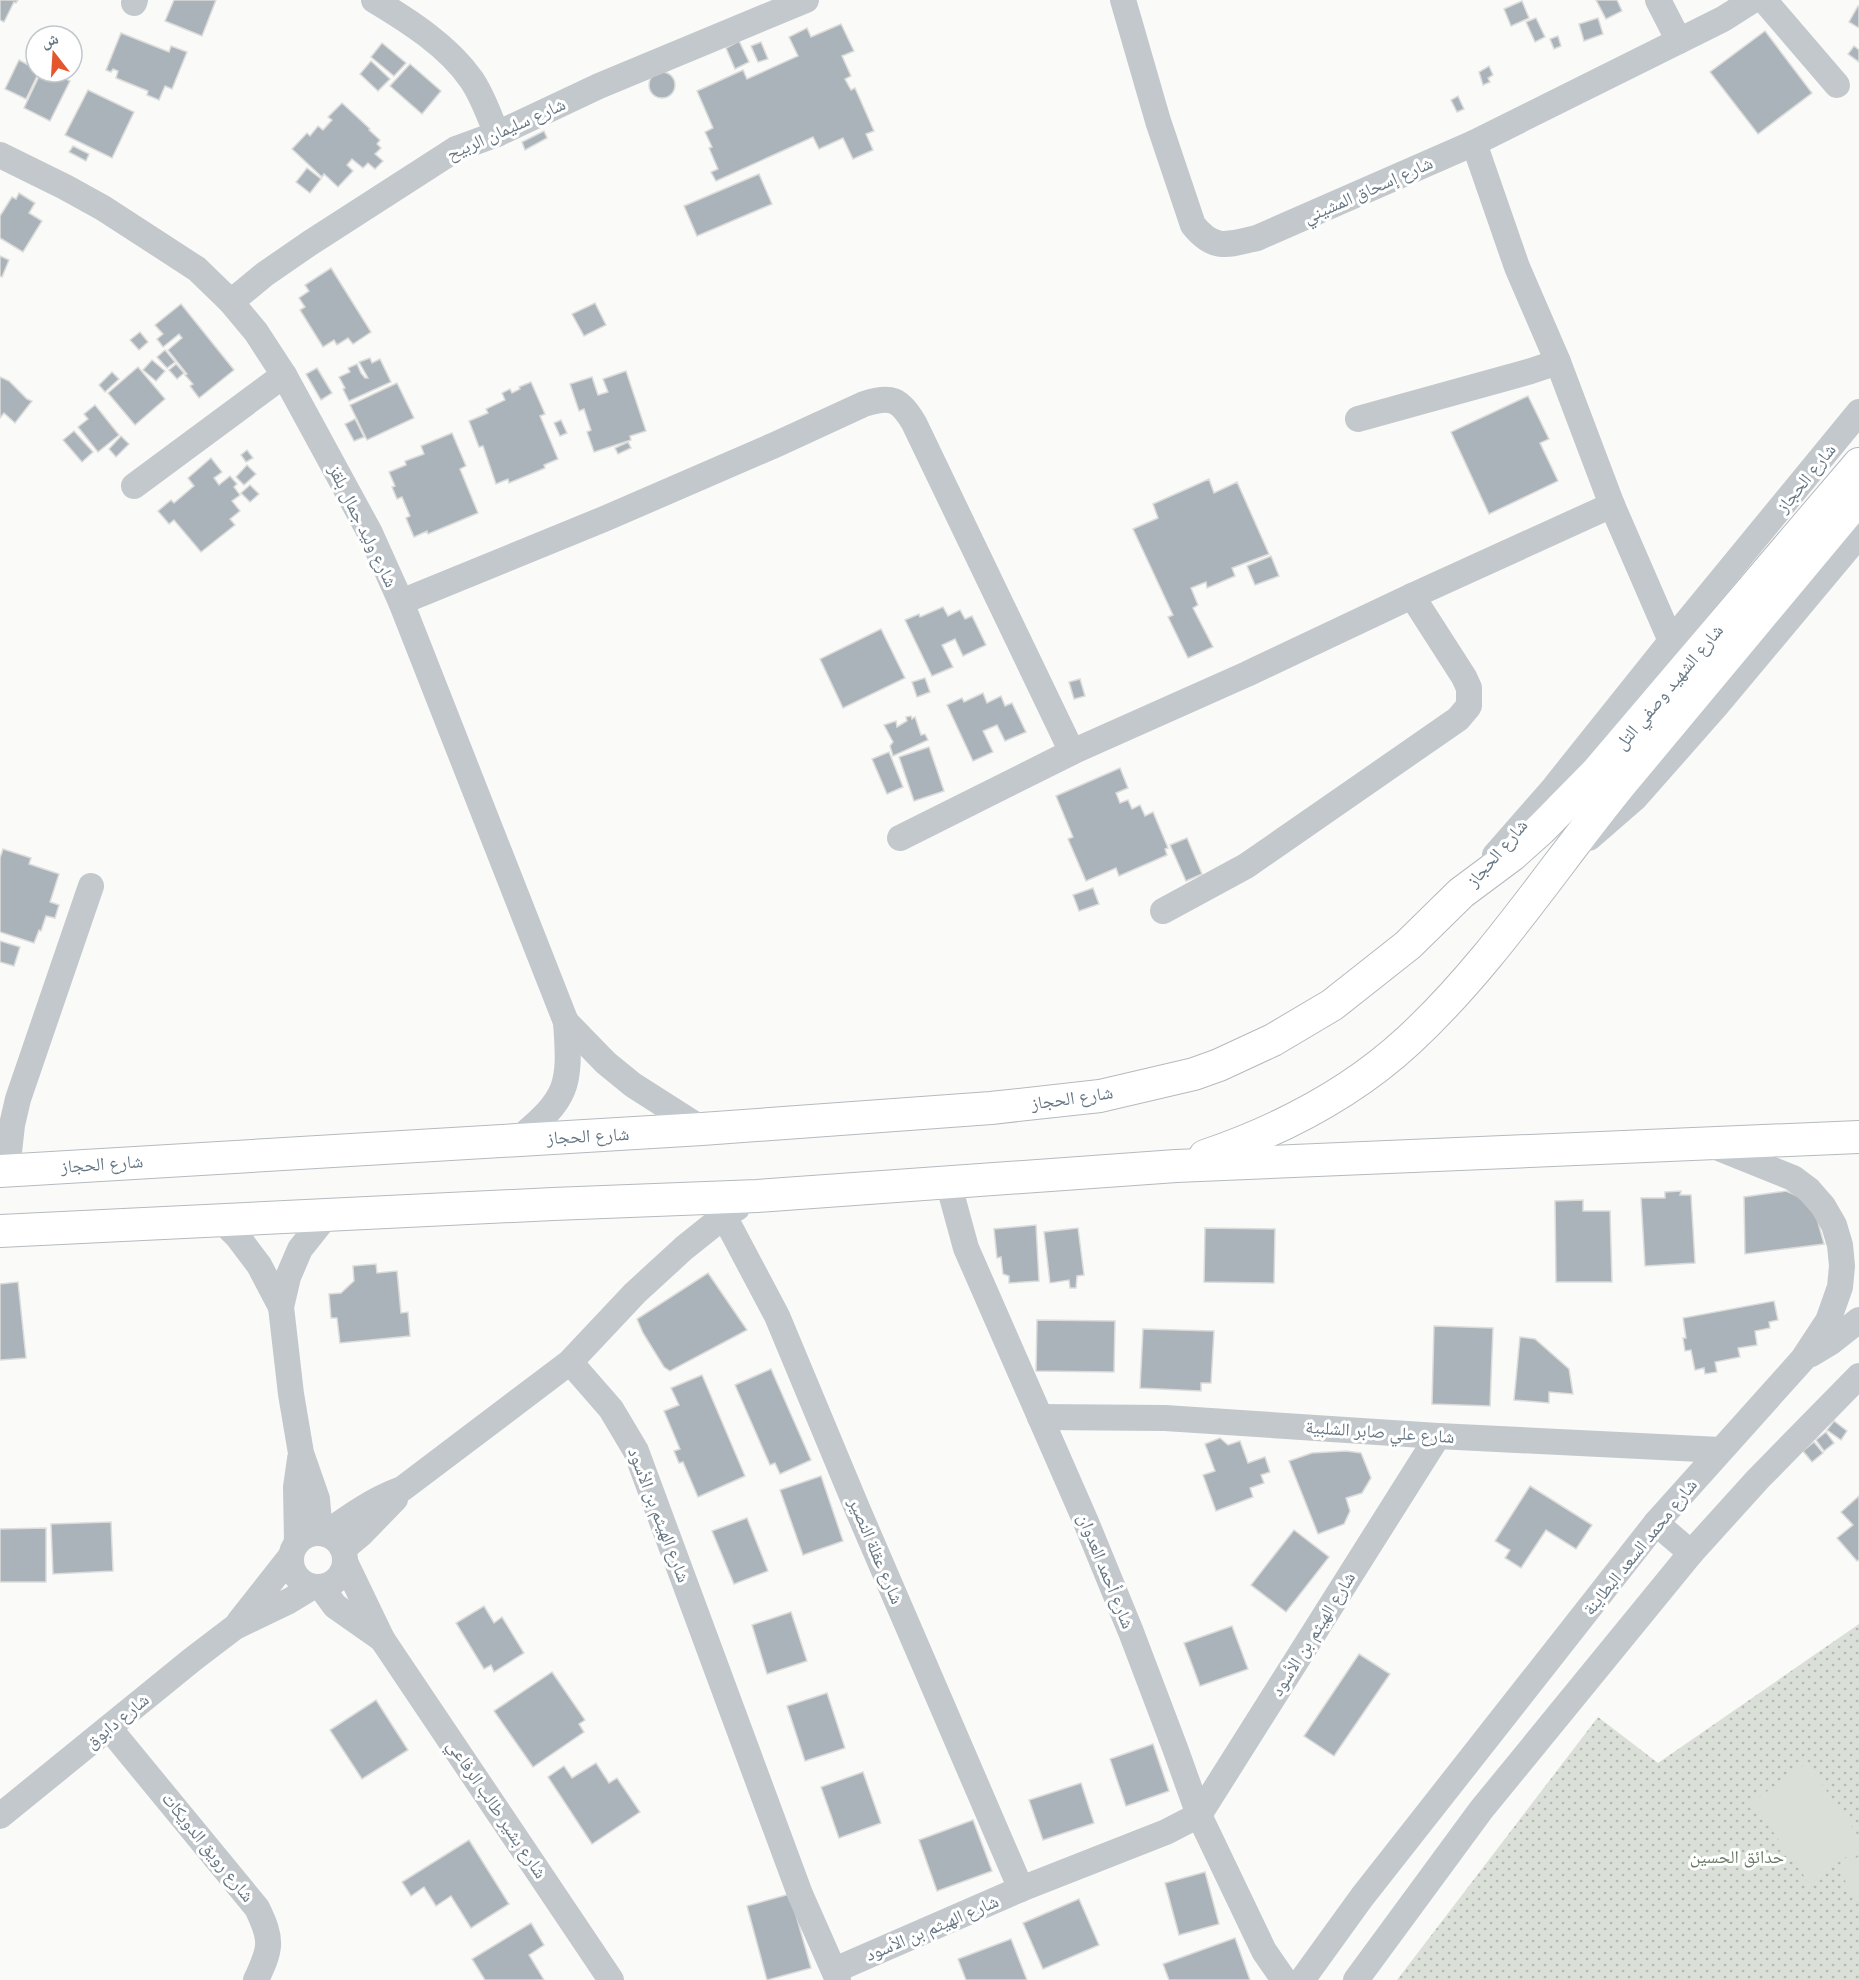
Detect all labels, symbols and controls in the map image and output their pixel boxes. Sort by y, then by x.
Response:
north arrow [24,24,84,84]
text: ش [39,28,61,52]
street label: شارع سليمان الربيح [443,92,569,166]
street label: شارع إسحاق المشيني [1299,151,1438,232]
street label: شارع الحجاز [1770,438,1841,518]
street label: شارع وليد جمال بلقز [323,460,403,591]
street label: شارع الشهيد وصفي التل [1609,619,1731,757]
street label: شارع الحجاز [1460,814,1532,892]
street label: شارع الحجاز [1028,1080,1114,1115]
street label: شارع الحجاز [545,1122,630,1149]
street label: شارع الحجاز [59,1149,144,1178]
street label: شارع علي صابر الشلبية [1304,1415,1455,1452]
street label: شارع الهيثم بن الأسود [622,1444,696,1586]
street label: شارع محمد السعد البطاينة [1577,1474,1702,1620]
street label: شارع عقلة النصير [843,1493,909,1607]
street label: شارع أحمد العدوان [1073,1510,1140,1632]
street label: شارع الهيثم بن الأسود [1265,1567,1361,1701]
street label: شارع دابوق [80,1688,153,1753]
street label: شارع بشير طالب الرفاعي [439,1735,552,1885]
street label: شارع رويق الدويكات [157,1787,260,1906]
park label: حدائق الحسين [1690,1845,1784,1868]
street label: شارع الهيثم بن الأسود [862,1889,1002,1967]

